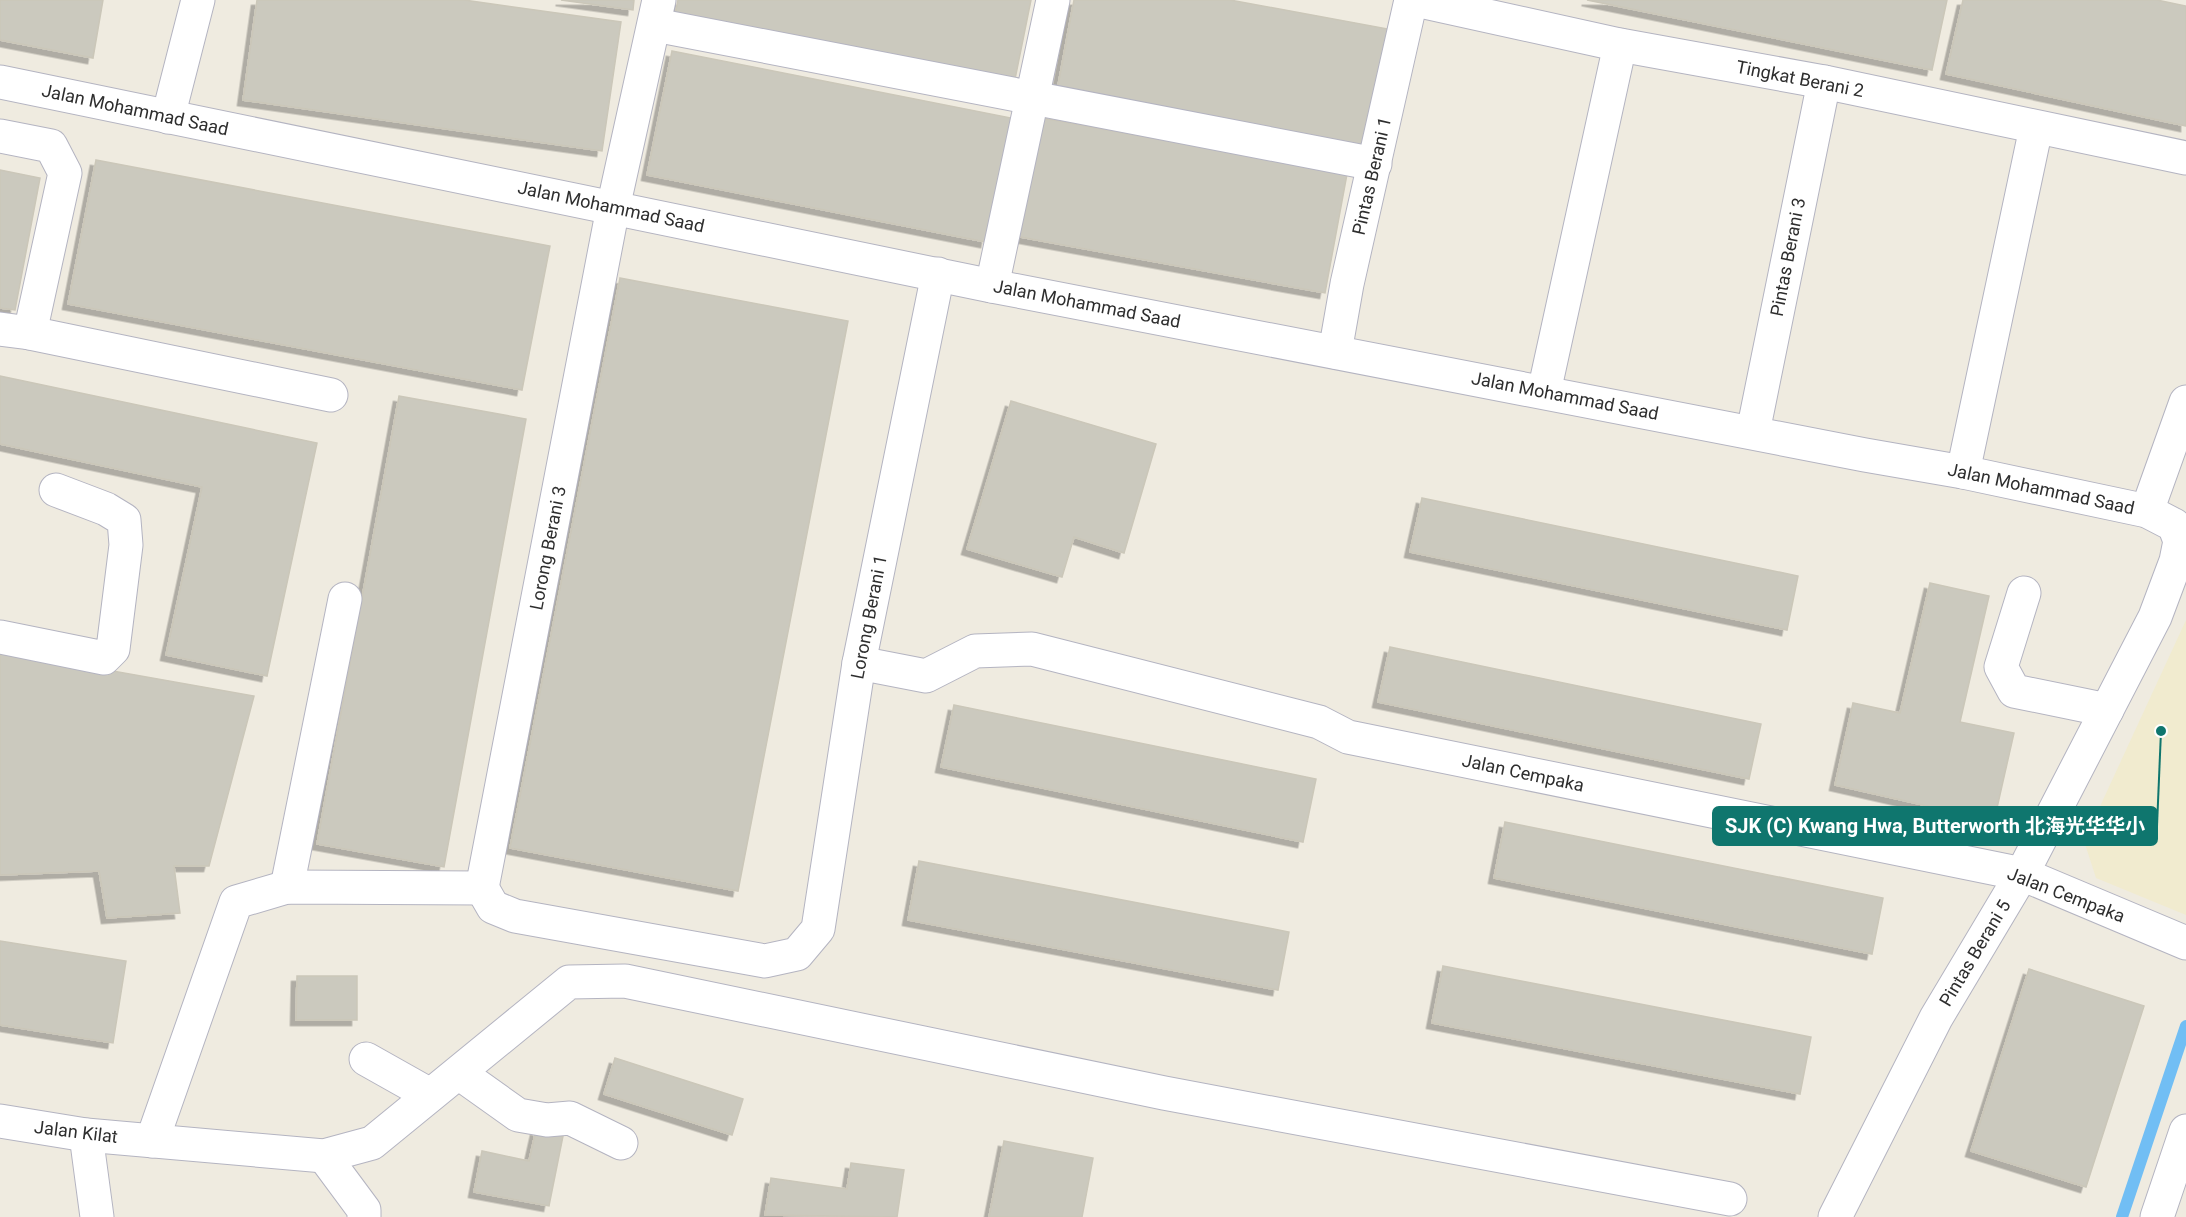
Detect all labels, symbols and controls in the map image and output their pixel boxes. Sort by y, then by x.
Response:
street label: Tingkat Berani 2 [1734,56,1866,101]
street label: Jalan Mohammad Saad [40,79,230,140]
street label: Pintas Berani 1 [1348,115,1395,237]
street label: Jalan Mohammad Saad [516,176,706,237]
street label: Pintas Berani 3 [1766,196,1809,318]
street label: Jalan Mohammad Saad [992,275,1183,332]
street label: Jalan Mohammad Saad [1470,367,1661,424]
street label: Jalan Mohammad Saad [1946,458,2136,519]
street label: Lorong Berani 3 [525,484,570,612]
street label: Lorong Berani 1 [846,553,891,681]
street label: Jalan Cempaka [1460,749,1586,796]
callout: SJK (C) Kwang Hwa, Butterworth 北海光华华小 [1713,807,2157,845]
text: SJK (C) Kwang Hwa, Butterworth 北海光华华小 [1725,814,2145,838]
street label: Jalan Cempaka [2004,862,2128,927]
street label: Pintas Berani 5 [1935,896,2015,1010]
street label: Jalan Kilat [33,1116,119,1147]

